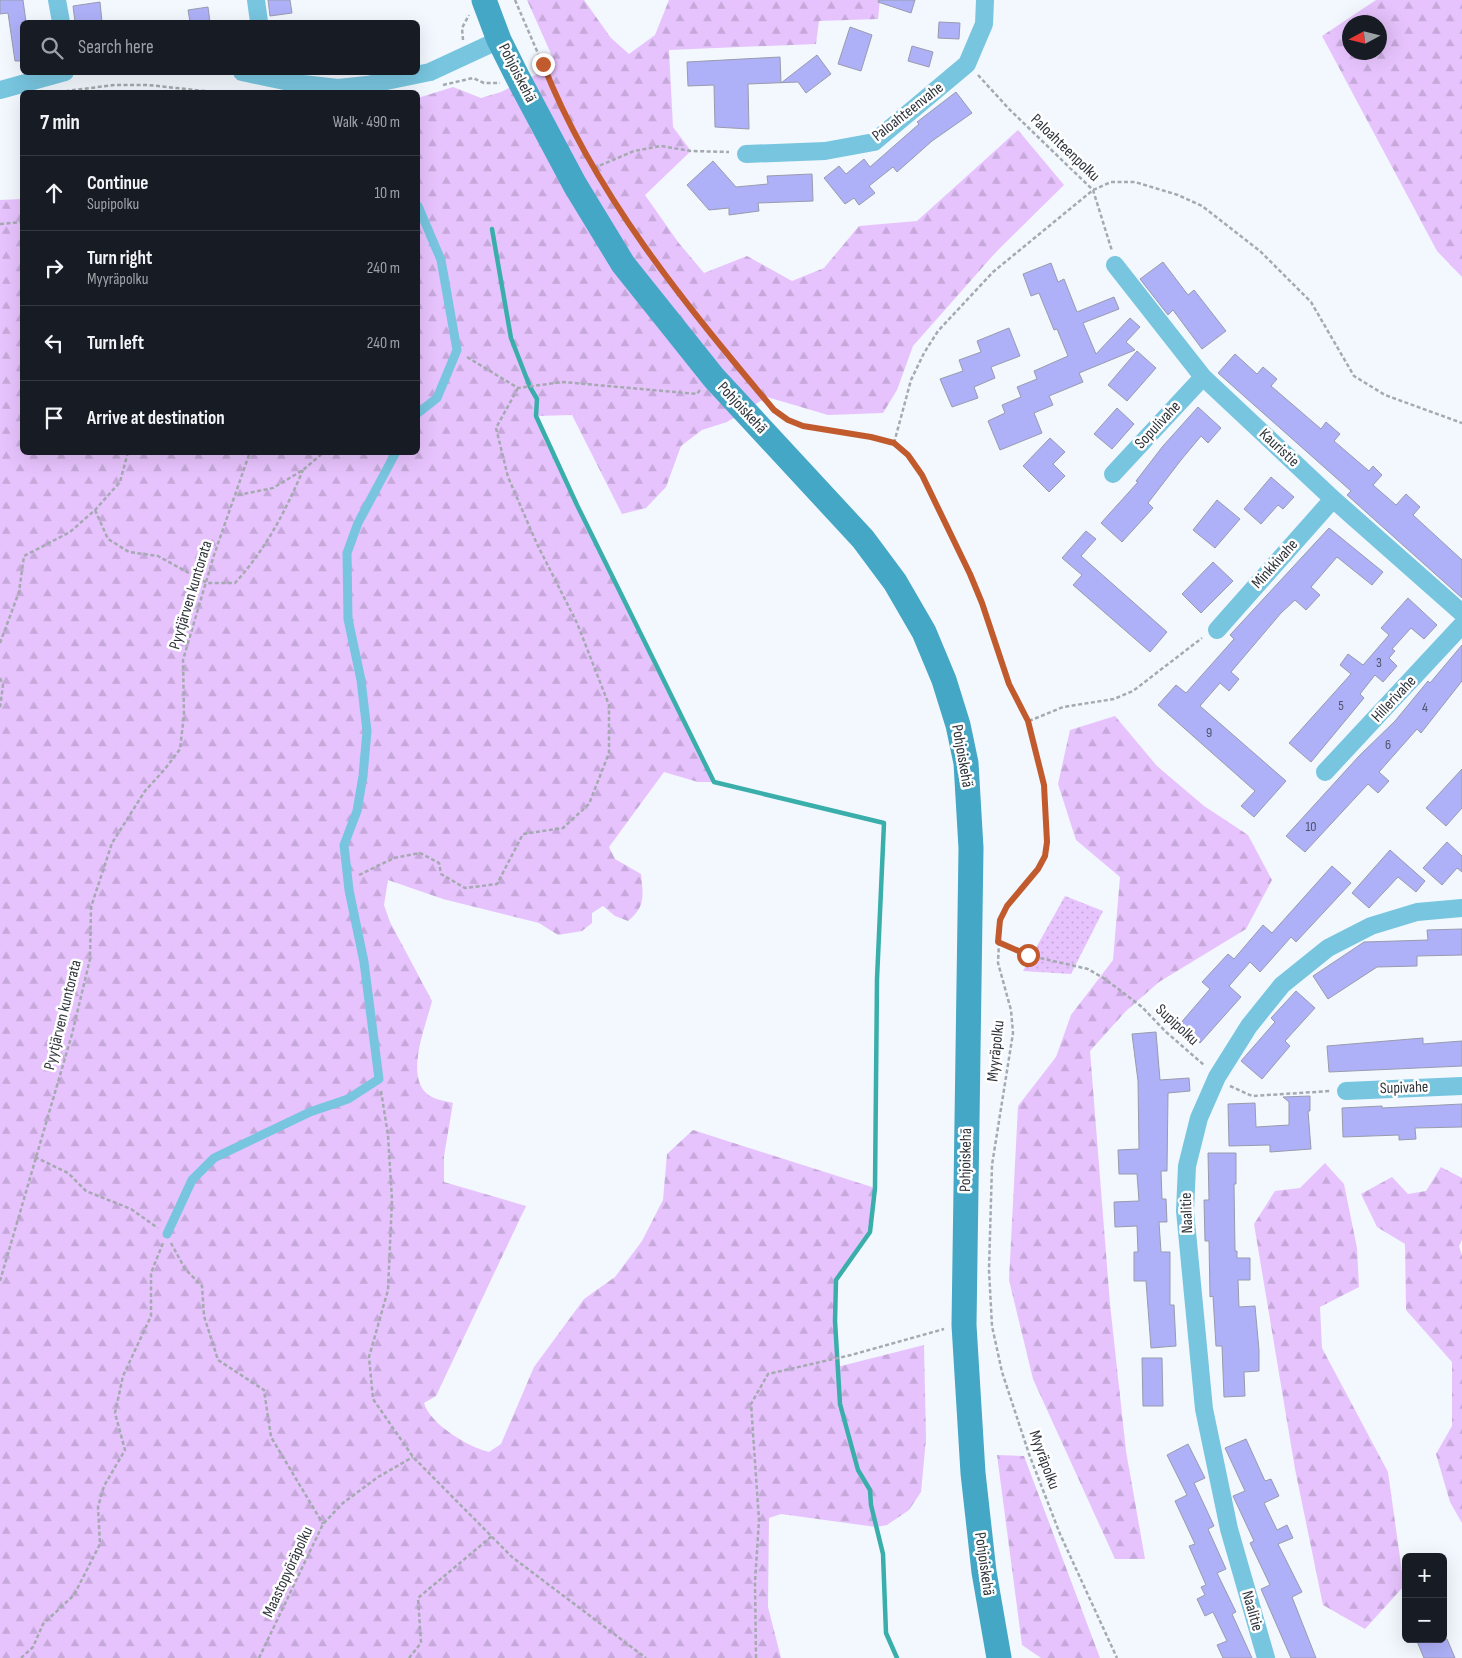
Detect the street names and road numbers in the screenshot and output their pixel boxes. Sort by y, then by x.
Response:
street label: Pohjoiskehä [494,40,540,106]
street label: Paloahteenvahe [869,78,947,146]
street label: Paloahteenpolku [1026,110,1104,186]
street label: Pohjoiskehä [713,378,771,438]
street label: Sopulivahe [1131,397,1185,453]
street label: Kauristie [1255,425,1303,471]
street label: Minkkivahe [1248,535,1302,593]
street label: Pyytjärven kuntorata [165,538,217,652]
street label: Hillerivahe [1368,672,1420,726]
street label: Pohjoiskehä [947,723,977,789]
street label: Pyytjärven kuntorata [40,958,86,1072]
street label: Supipolku [1151,1000,1203,1050]
street label: Myyräpolku [983,1019,1009,1083]
street label: Supivahe [1379,1078,1429,1098]
street label: Pohjoiskehä [956,1128,976,1192]
street label: Naalitie [1177,1192,1197,1234]
street label: Myyräpolku [1025,1428,1063,1492]
street label: Maastopyöräpolku [259,1524,317,1620]
street label: Pohjoiskehä [970,1531,998,1597]
street label: Naalitie [1237,1589,1267,1633]

